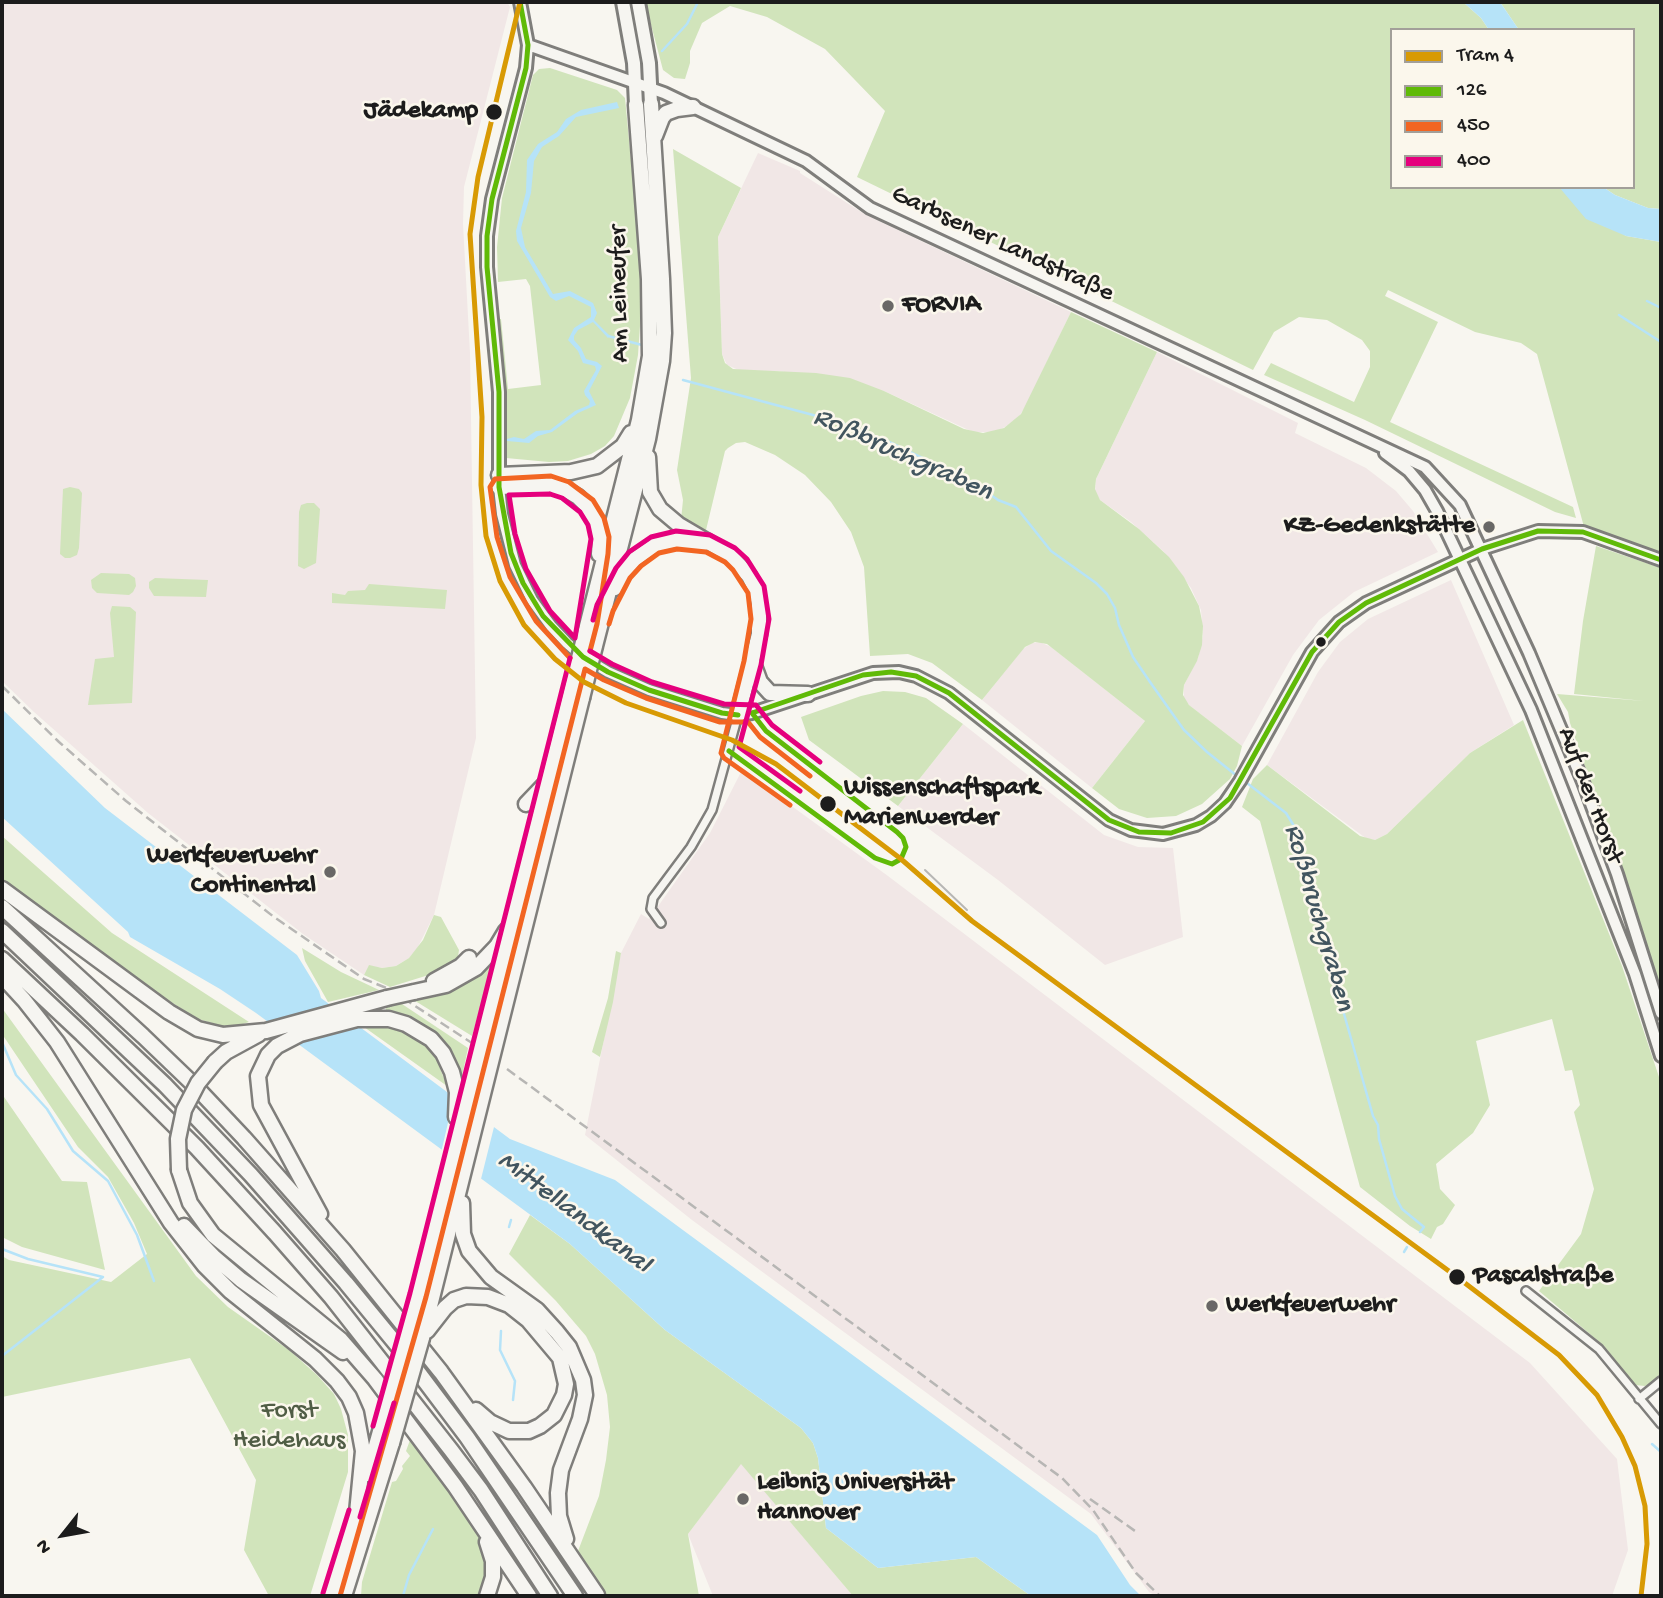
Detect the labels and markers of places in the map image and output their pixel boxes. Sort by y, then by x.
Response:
place label: Jädekamp [364,96,478,128]
marker: Jädekamp [484,102,504,122]
place label: FORVIA [902,290,981,322]
marker: FORVIA [880,298,896,314]
place label: KZ-Gedenkstätte [1284,511,1475,543]
marker: KZ-Gedenkstätte [1481,519,1497,535]
unlabelled marker [1314,635,1328,649]
place label: Wissenschaftspark Marienwerder [844,773,1040,834]
marker: Wissenschaftspark Marienwerder [818,794,838,814]
place label: Werkfeuerwehr Continental [147,841,316,903]
marker: Werkfeuerwehr Continental [322,864,338,880]
place label: Pascalstraße [1473,1261,1613,1293]
marker: Pascalstraße [1447,1267,1467,1287]
place label: Werkfeuerwehr [1226,1290,1395,1322]
marker: Werkfeuerwehr [1204,1298,1220,1314]
place label: Leibniz Universität Hannover [757,1468,953,1530]
marker: Leibniz Universität Hannover [735,1491,751,1507]

